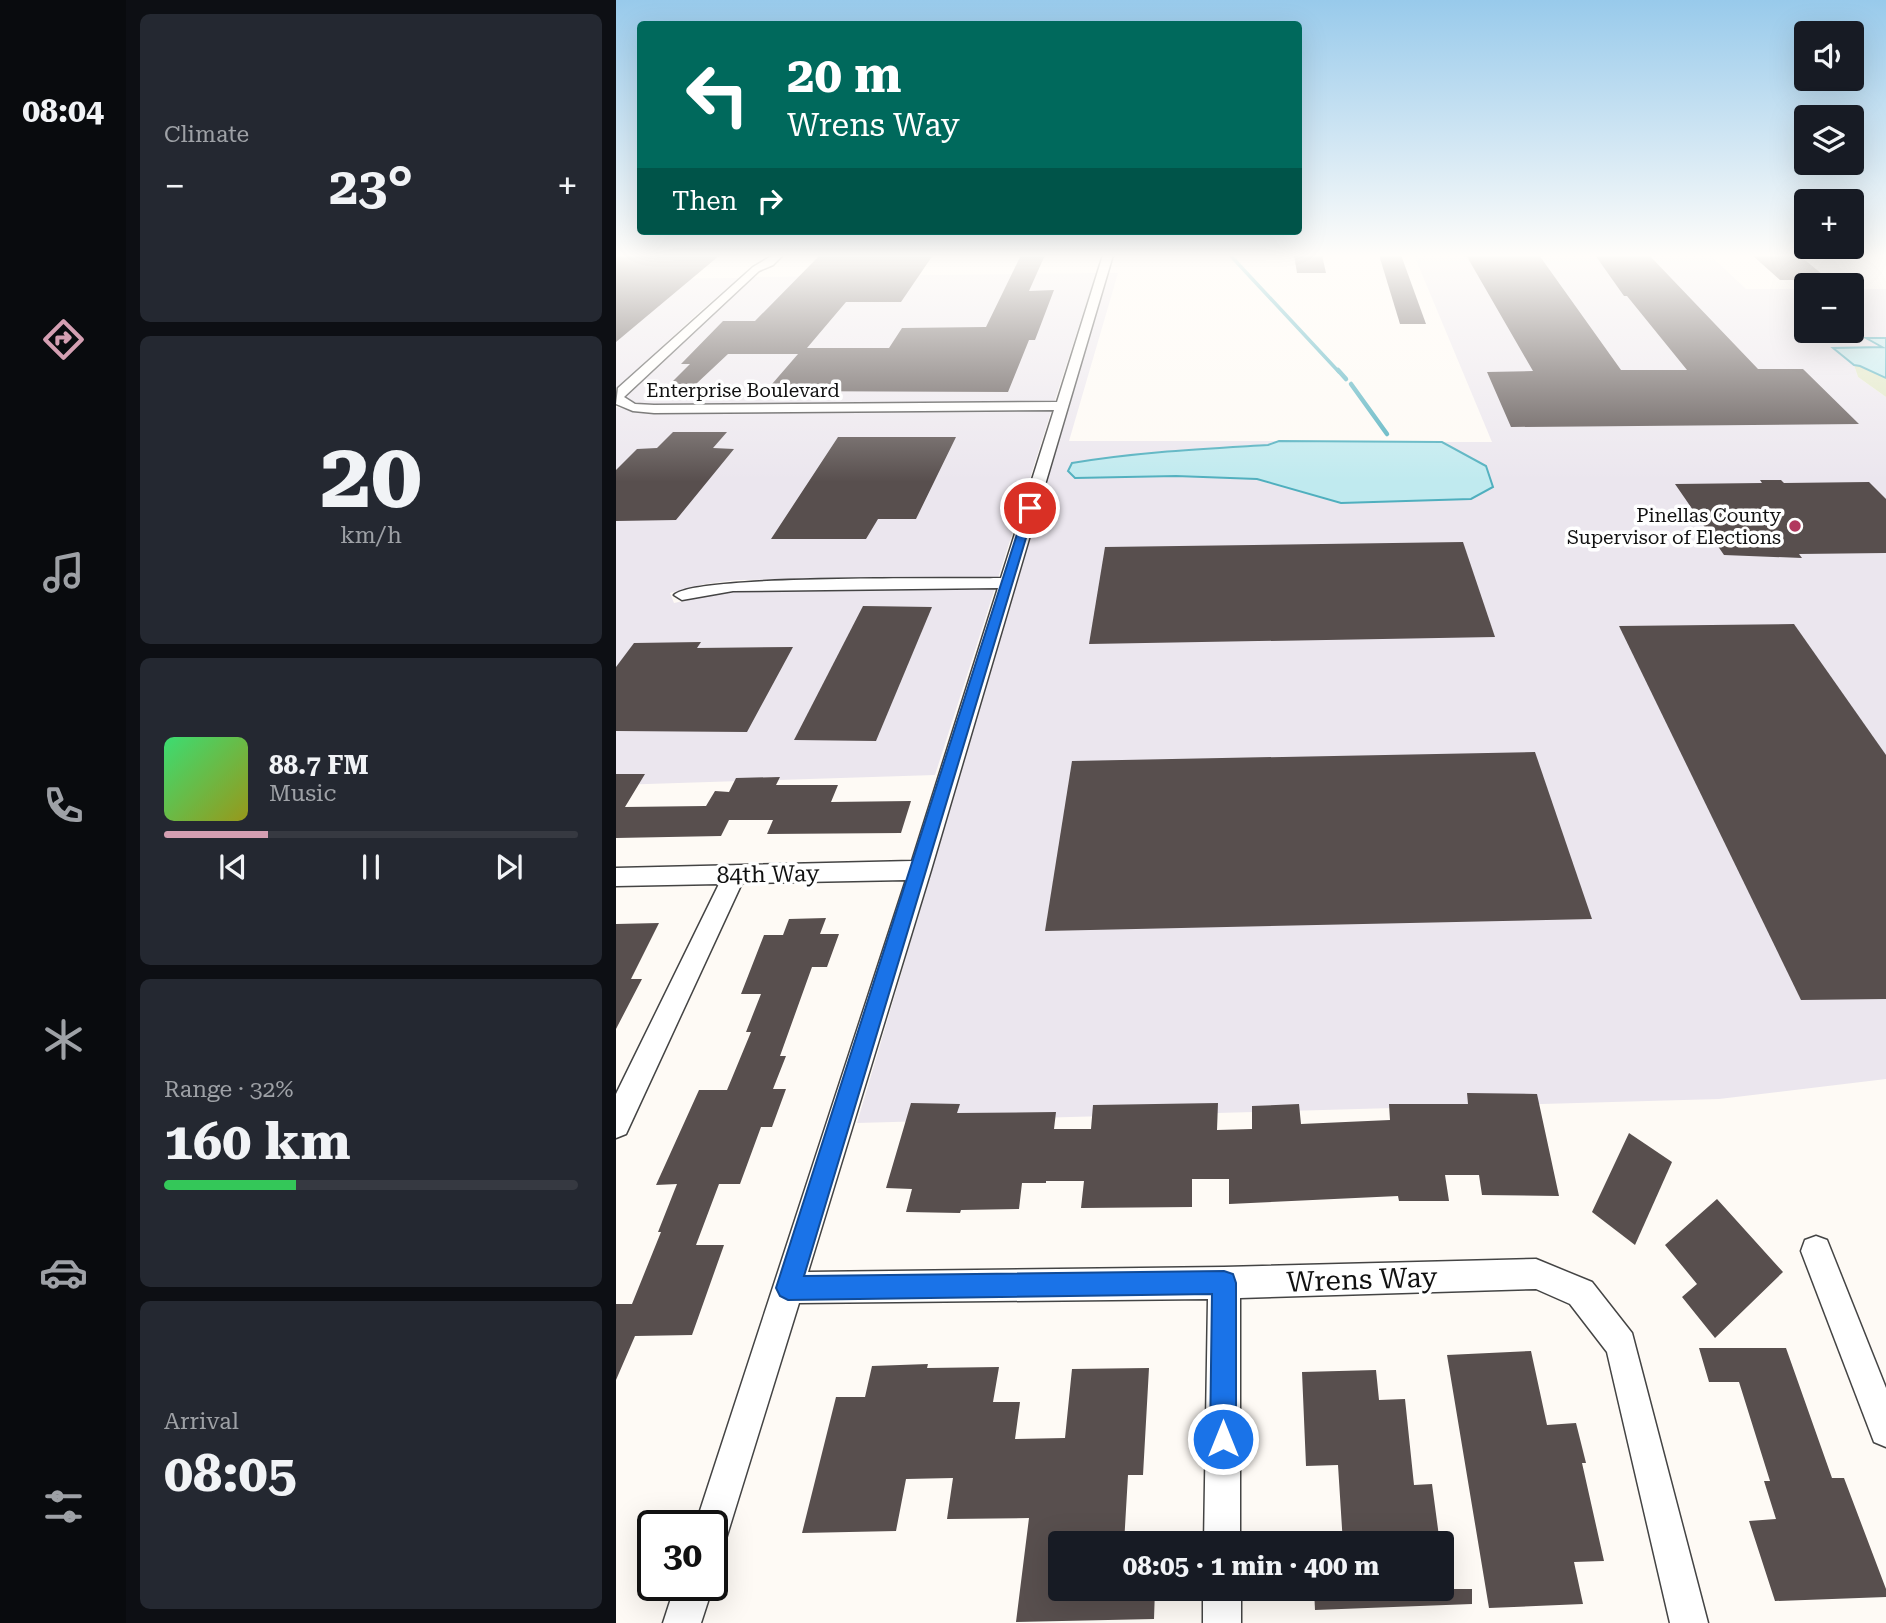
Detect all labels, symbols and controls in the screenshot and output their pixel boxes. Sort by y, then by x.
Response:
map controls [1794,21,1864,343]
button: sound [1794,21,1864,91]
text: 20 m [787,47,902,104]
icon: left [672,49,763,140]
text: 08:04 [22,92,104,130]
button: layers [1794,105,1864,175]
text: Wrens Way [787,106,960,144]
text: Climate [164,121,249,148]
text: 23° [329,156,413,217]
text: − [164,164,185,208]
text: + [557,164,578,208]
icon: right [751,182,789,220]
text: Then [672,186,737,216]
button: + [1794,189,1864,259]
button: − [1794,273,1864,343]
icon: directions [39,315,88,364]
street label: Enterprise Boulevard [646,379,840,402]
text: 20 [320,423,422,529]
pin [1000,478,1060,538]
icon: arrive [1011,489,1049,527]
place label: Pinellas County Supervisor of Elections [1567,504,1782,549]
marker: Pinellas County Supervisor of Elections [1787,518,1803,534]
text: km/h [340,522,402,549]
icon: music [39,548,88,597]
text: 88.7 FM [269,750,369,780]
text: Music [269,780,336,807]
icon: phone [39,781,88,830]
icon: previous [214,848,252,886]
icon: pause [352,848,390,886]
icon: next [490,848,528,886]
street label: 84th Way [716,860,820,889]
icon: climate [39,1015,88,1064]
text: Range · 32% [164,1076,293,1103]
text: 160 km [164,1111,351,1172]
icon: car [39,1248,88,1297]
street label: Wrens Way [1286,1260,1439,1299]
position arrow [1186,1402,1260,1476]
text: Arrival [164,1408,239,1435]
text: 08:05 [164,1443,297,1504]
icon: filters [39,1482,88,1531]
speed limit sign: 30 [637,1510,728,1601]
text: 08:05 · 1 min · 400 m [1123,1551,1379,1581]

